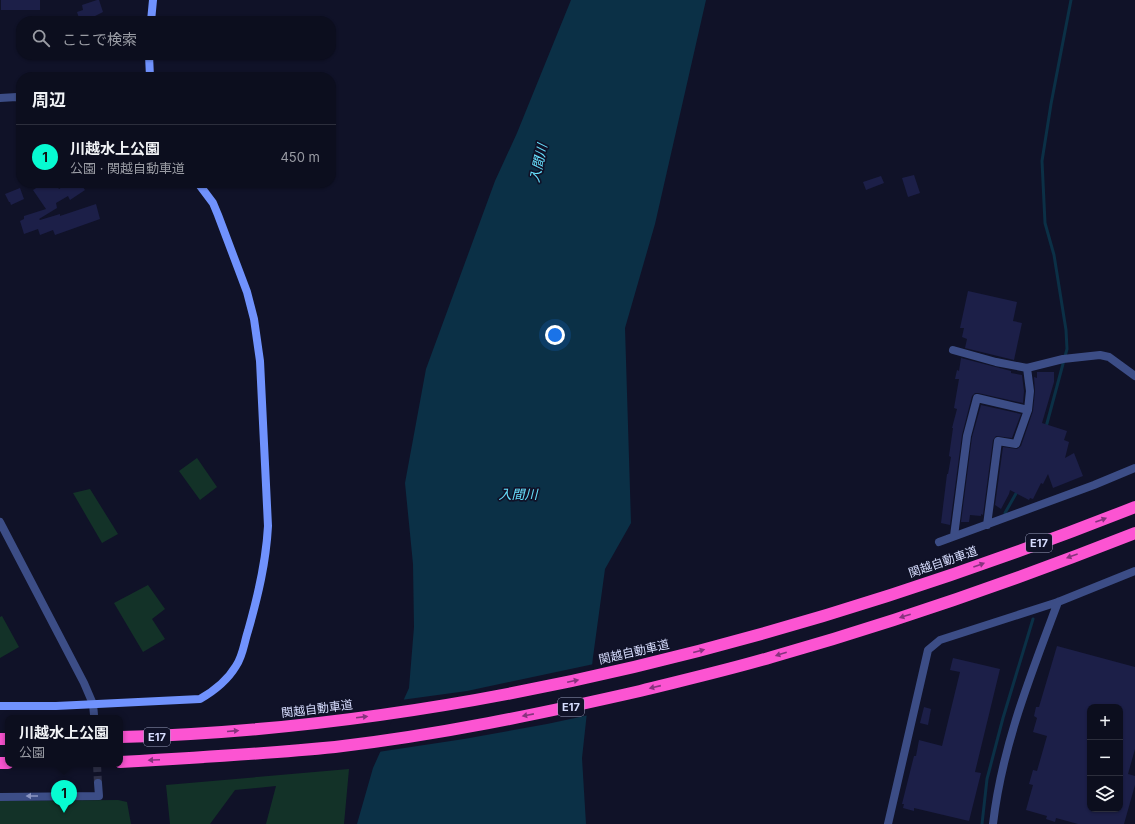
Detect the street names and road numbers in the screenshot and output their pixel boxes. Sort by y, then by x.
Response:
road number: E17 [1026,534,1052,552]
street label: 関越自動車道 [906,543,979,580]
street label: 関越自動車道 [597,636,671,667]
street label: 関越自動車道 [280,697,354,720]
road number: E17 [558,698,584,716]
road number: E17 [144,728,170,746]

